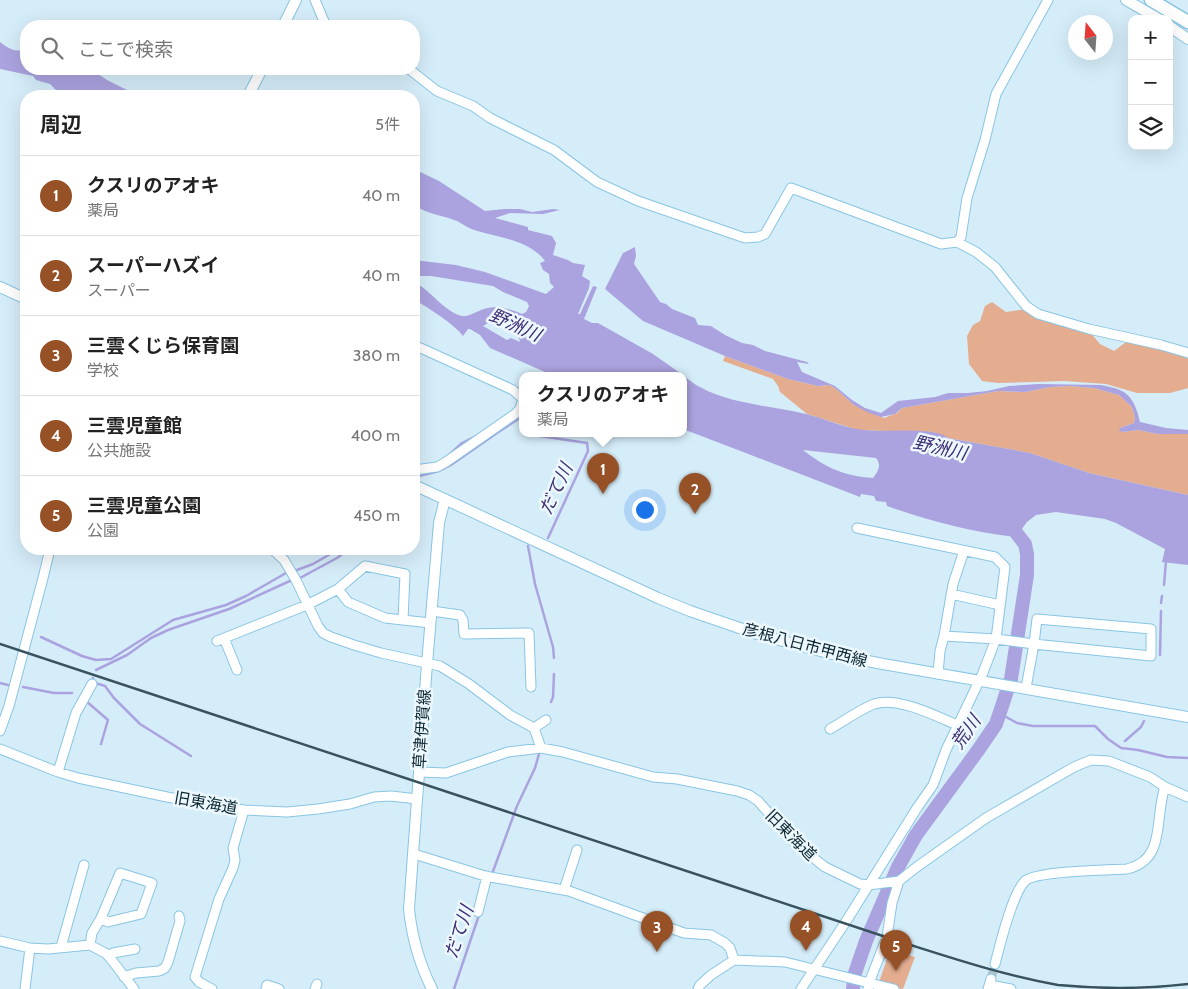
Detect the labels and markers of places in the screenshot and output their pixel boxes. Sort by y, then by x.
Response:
pin: 1 [587,453,619,494]
pin: 2 [679,473,711,514]
pin: 4 [790,910,822,951]
pin: 3 [641,911,673,952]
pin: 5 [880,930,912,971]

